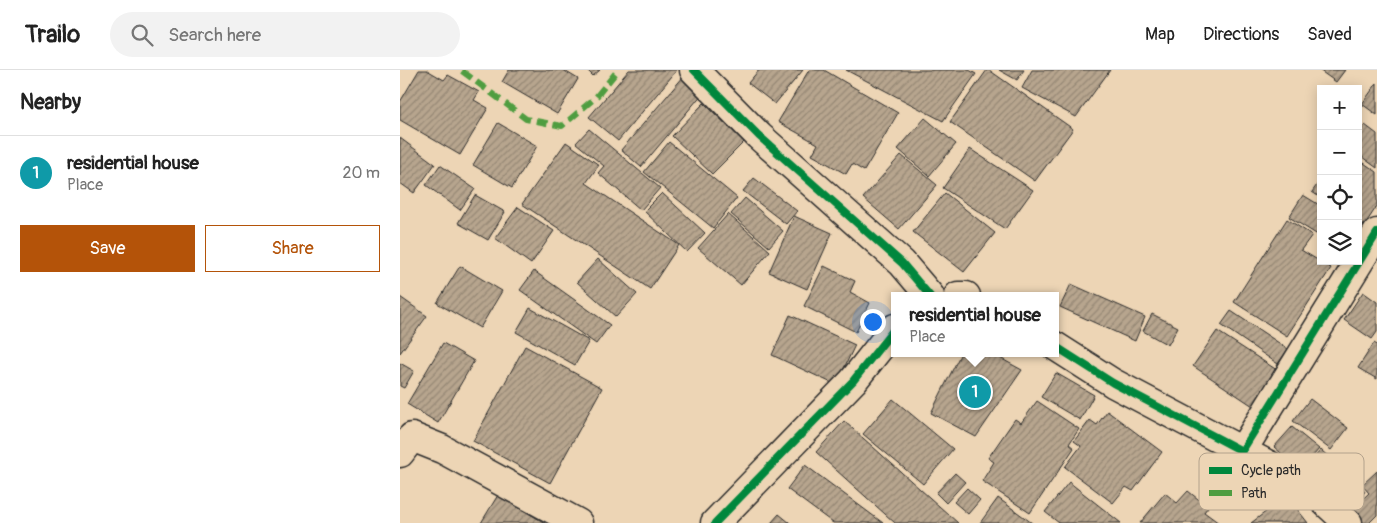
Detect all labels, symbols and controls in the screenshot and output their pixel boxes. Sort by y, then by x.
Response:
search box [110,12,460,57]
text: Trailo [25,20,80,49]
icon: search [128,21,156,49]
text: Search here [168,23,261,47]
text: Map [1145,23,1175,46]
text: Directions [1203,23,1279,46]
text: Saved [1307,23,1352,46]
map controls [1317,85,1362,265]
button: + [1317,85,1362,130]
text: Nearby [20,89,81,116]
button: − [1317,130,1362,175]
text: residential house [67,151,199,175]
text: 1 [33,163,39,183]
text: 20 m [342,163,380,183]
text: Place [67,175,103,195]
button: locate [1317,175,1362,220]
button: layers [1317,220,1362,265]
button: Save [20,225,195,272]
button: Share [205,225,380,272]
popup [891,292,1059,357]
text: residential house [909,303,1041,327]
your location [860,309,886,335]
text: Place [909,327,945,347]
pin: 1 [959,373,991,411]
legend [1199,453,1364,510]
text: Cycle path [1241,462,1301,479]
text: Path [1241,485,1266,502]

